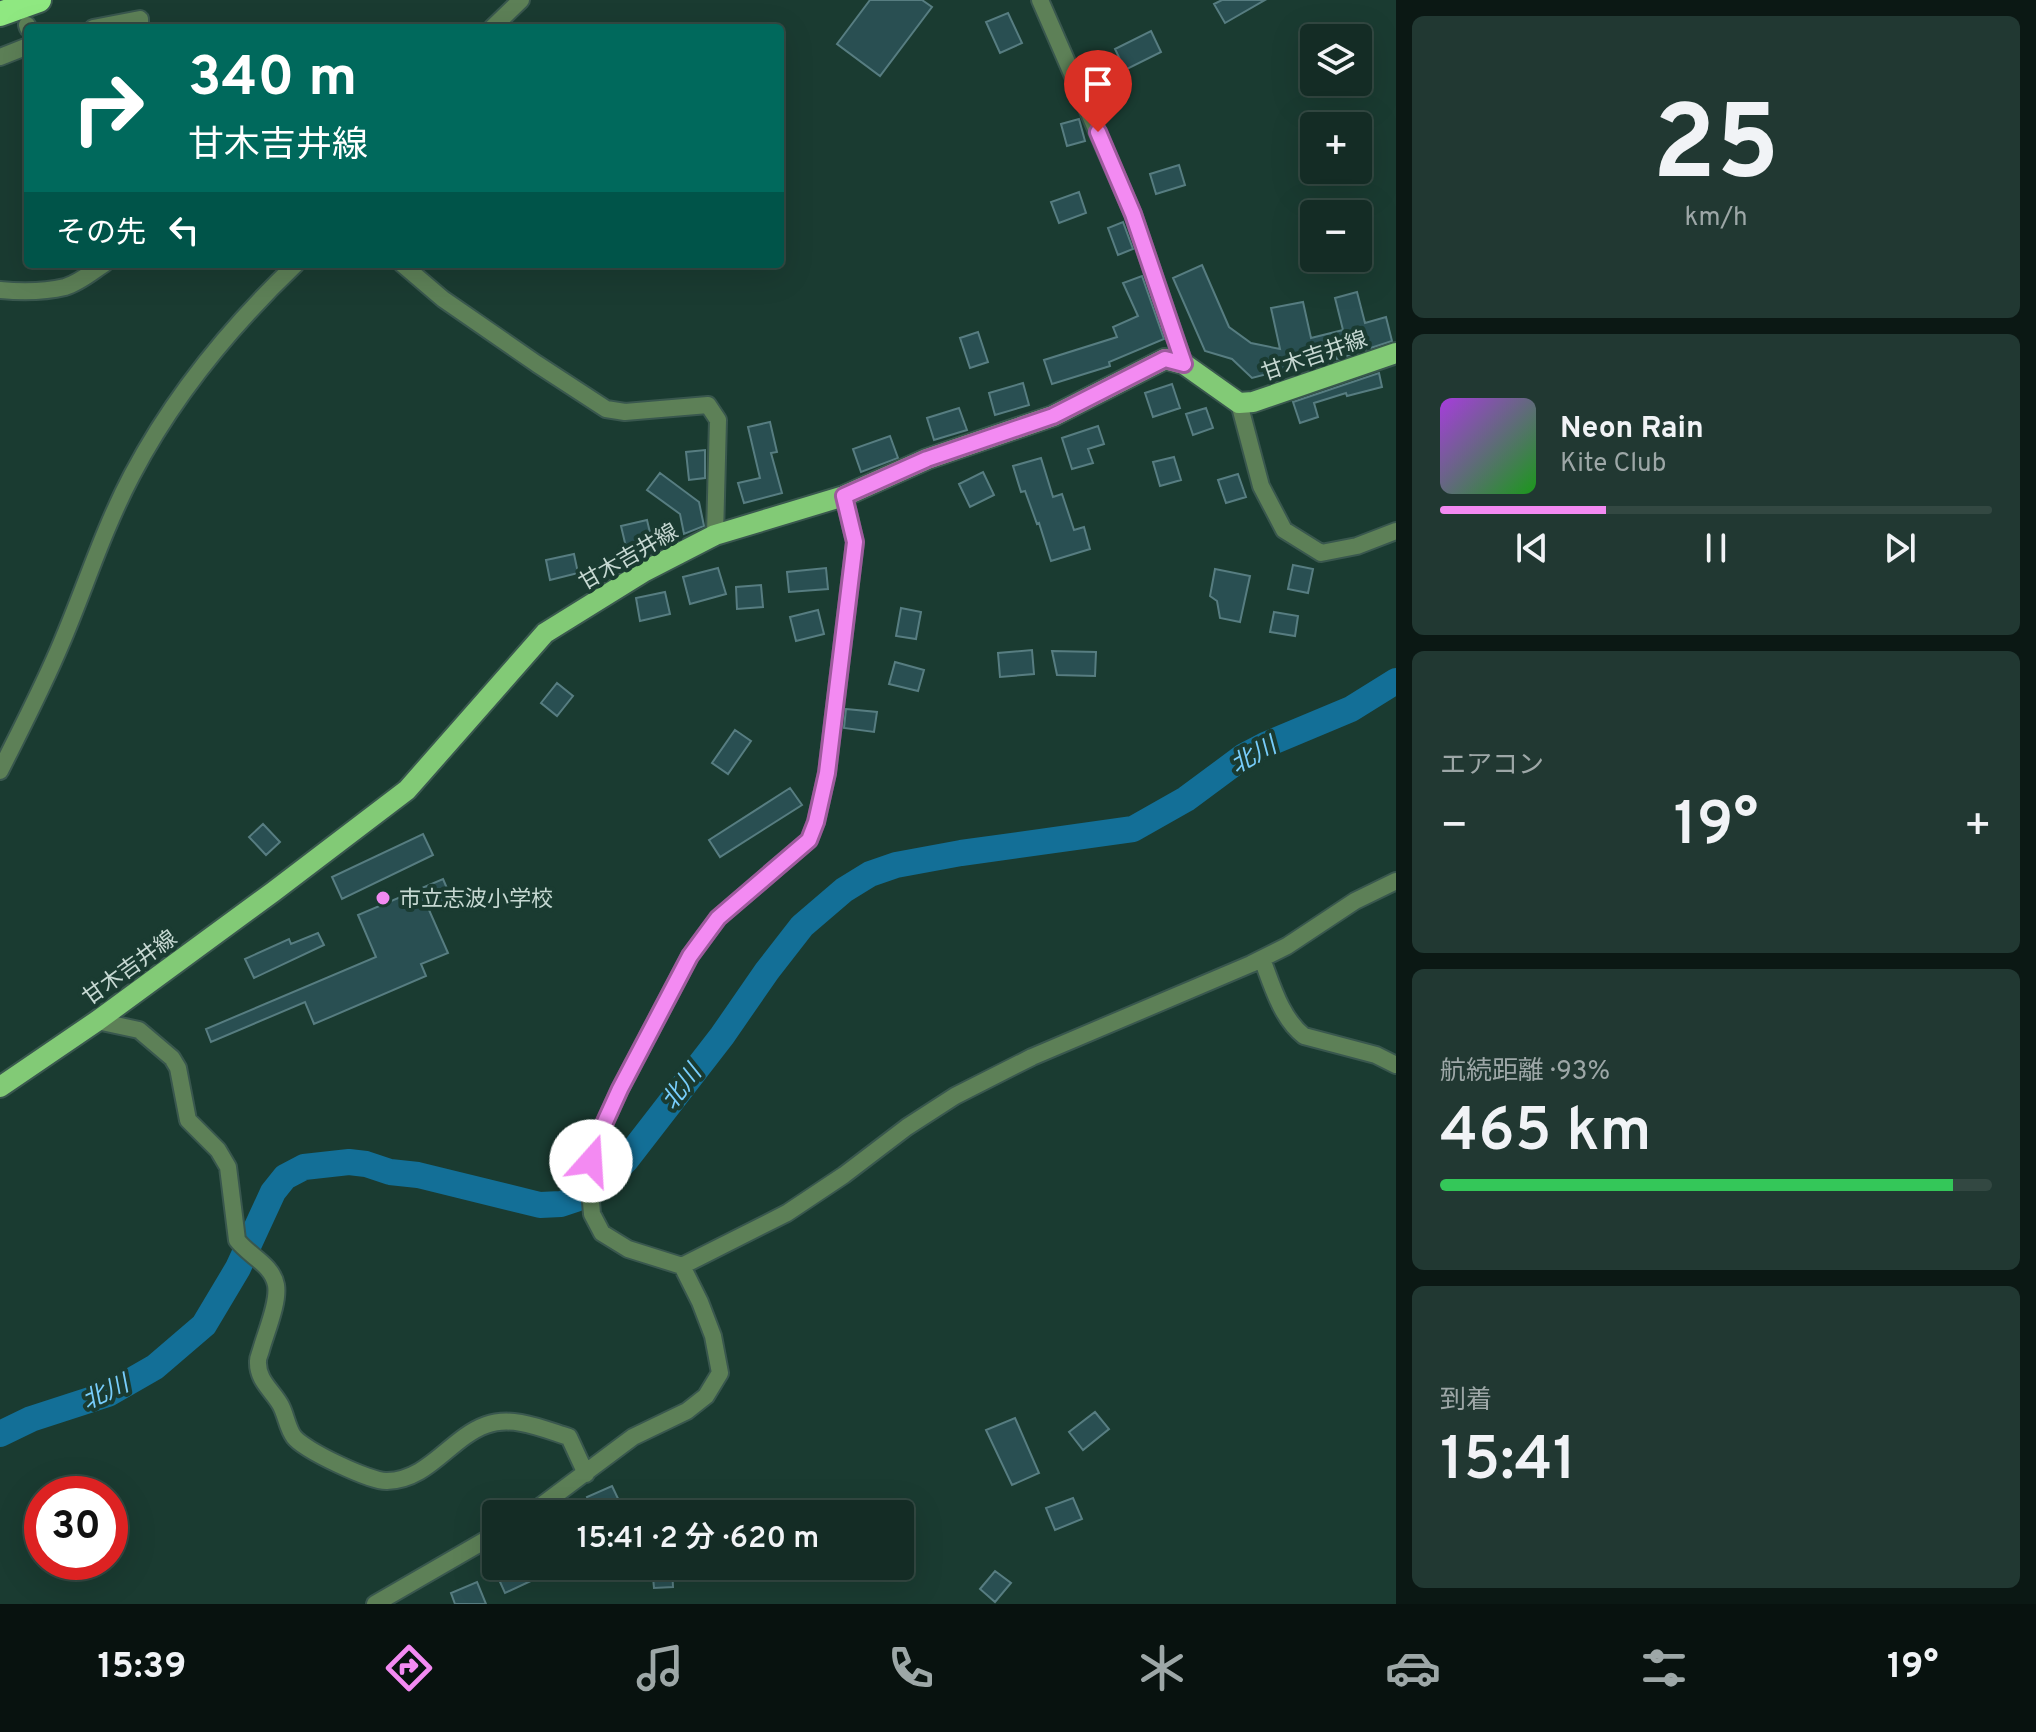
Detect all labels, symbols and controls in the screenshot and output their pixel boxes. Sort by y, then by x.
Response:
map controls [1300,24,1372,272]
button: layers [1300,24,1372,96]
text: 340 m [188,45,357,115]
pin [1064,50,1132,132]
icon: right [56,56,160,160]
icon: arrive [1076,62,1120,106]
text: 25 [1652,84,1780,216]
button: + [1300,112,1372,184]
text: 甘木吉井線 [188,124,368,170]
button: − [1300,200,1372,272]
text: km/h [1684,202,1748,235]
icon: left [162,208,206,252]
text: その先 [56,216,146,253]
street label: 甘木吉井線 [1258,327,1371,388]
text: Neon Rain [1560,411,1704,448]
text: Kite Club [1560,448,1666,481]
street label: 甘木吉井線 [575,519,684,597]
icon: previous [1510,526,1554,570]
icon: pause [1694,526,1738,570]
icon: next [1878,526,1922,570]
water label: 北川 [1226,731,1285,782]
text: エアコン [1440,750,1544,783]
text: 19° [1674,790,1758,866]
text: − [1440,800,1468,856]
text: + [1964,800,1992,856]
place label: 市立志波小学校 [399,887,553,914]
marker: 市立志波小学校 [374,889,392,907]
street label: 甘木吉井線 [78,926,183,1012]
text: 航続距離 · 93% [1440,1056,1610,1089]
water label: 北川 [656,1058,711,1116]
text: 465 km [1440,1096,1651,1172]
position arrow [549,1119,633,1203]
water label: 北川 [78,1369,137,1418]
text: 到着 [1440,1385,1492,1418]
text: 15:41 [1440,1425,1576,1501]
speed limit sign: 30 [24,1476,128,1580]
text: 15:41 · 2 分 · 620 m [577,1521,819,1558]
icon: directions [381,1640,437,1696]
icon: music [632,1640,688,1696]
icon: phone [883,1640,939,1696]
icon: climate [1134,1640,1190,1696]
icon: car [1385,1640,1441,1696]
icon: filters [1636,1640,1692,1696]
text: 15:39 [97,1645,186,1691]
text: 19° [1887,1645,1938,1691]

